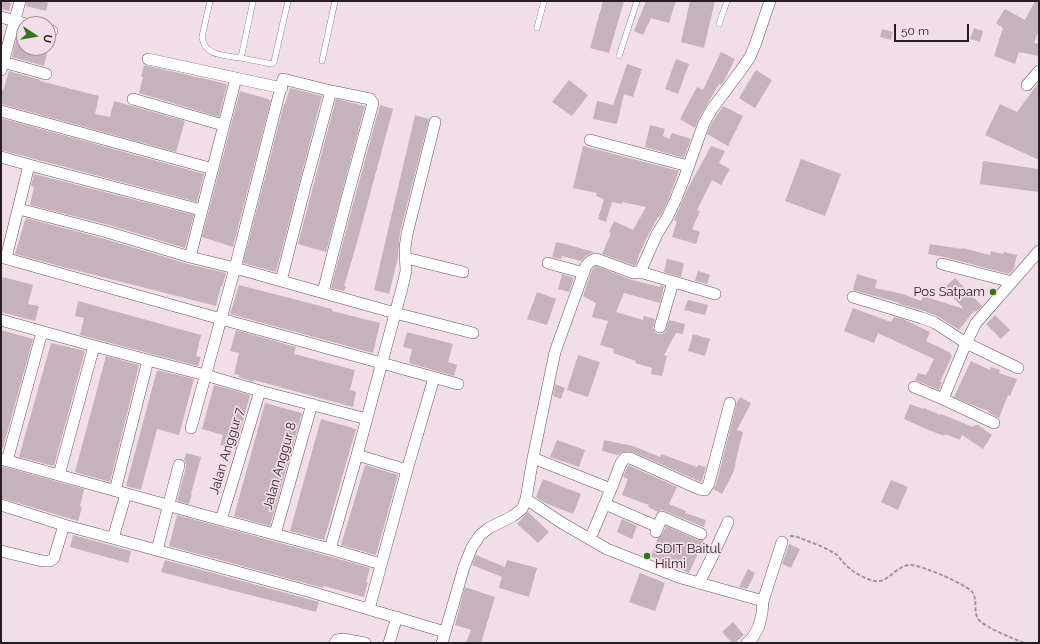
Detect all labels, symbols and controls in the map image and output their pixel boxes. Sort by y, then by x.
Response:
north arrow [16,16,56,56]
scale bar [896,16,971,42]
text: 50 m [901,24,929,38]
text: U [40,33,54,44]
place label: Pos Satpam [913,284,985,300]
marker: Pos Satpam [988,287,998,297]
street label: Jalan Anggur 7 [206,406,248,496]
street label: Jalan Anggur 8 [260,420,300,512]
place label: SDIT Baitul Hilmi [655,541,721,572]
marker: SDIT Baitul Hilmi [642,551,652,561]

